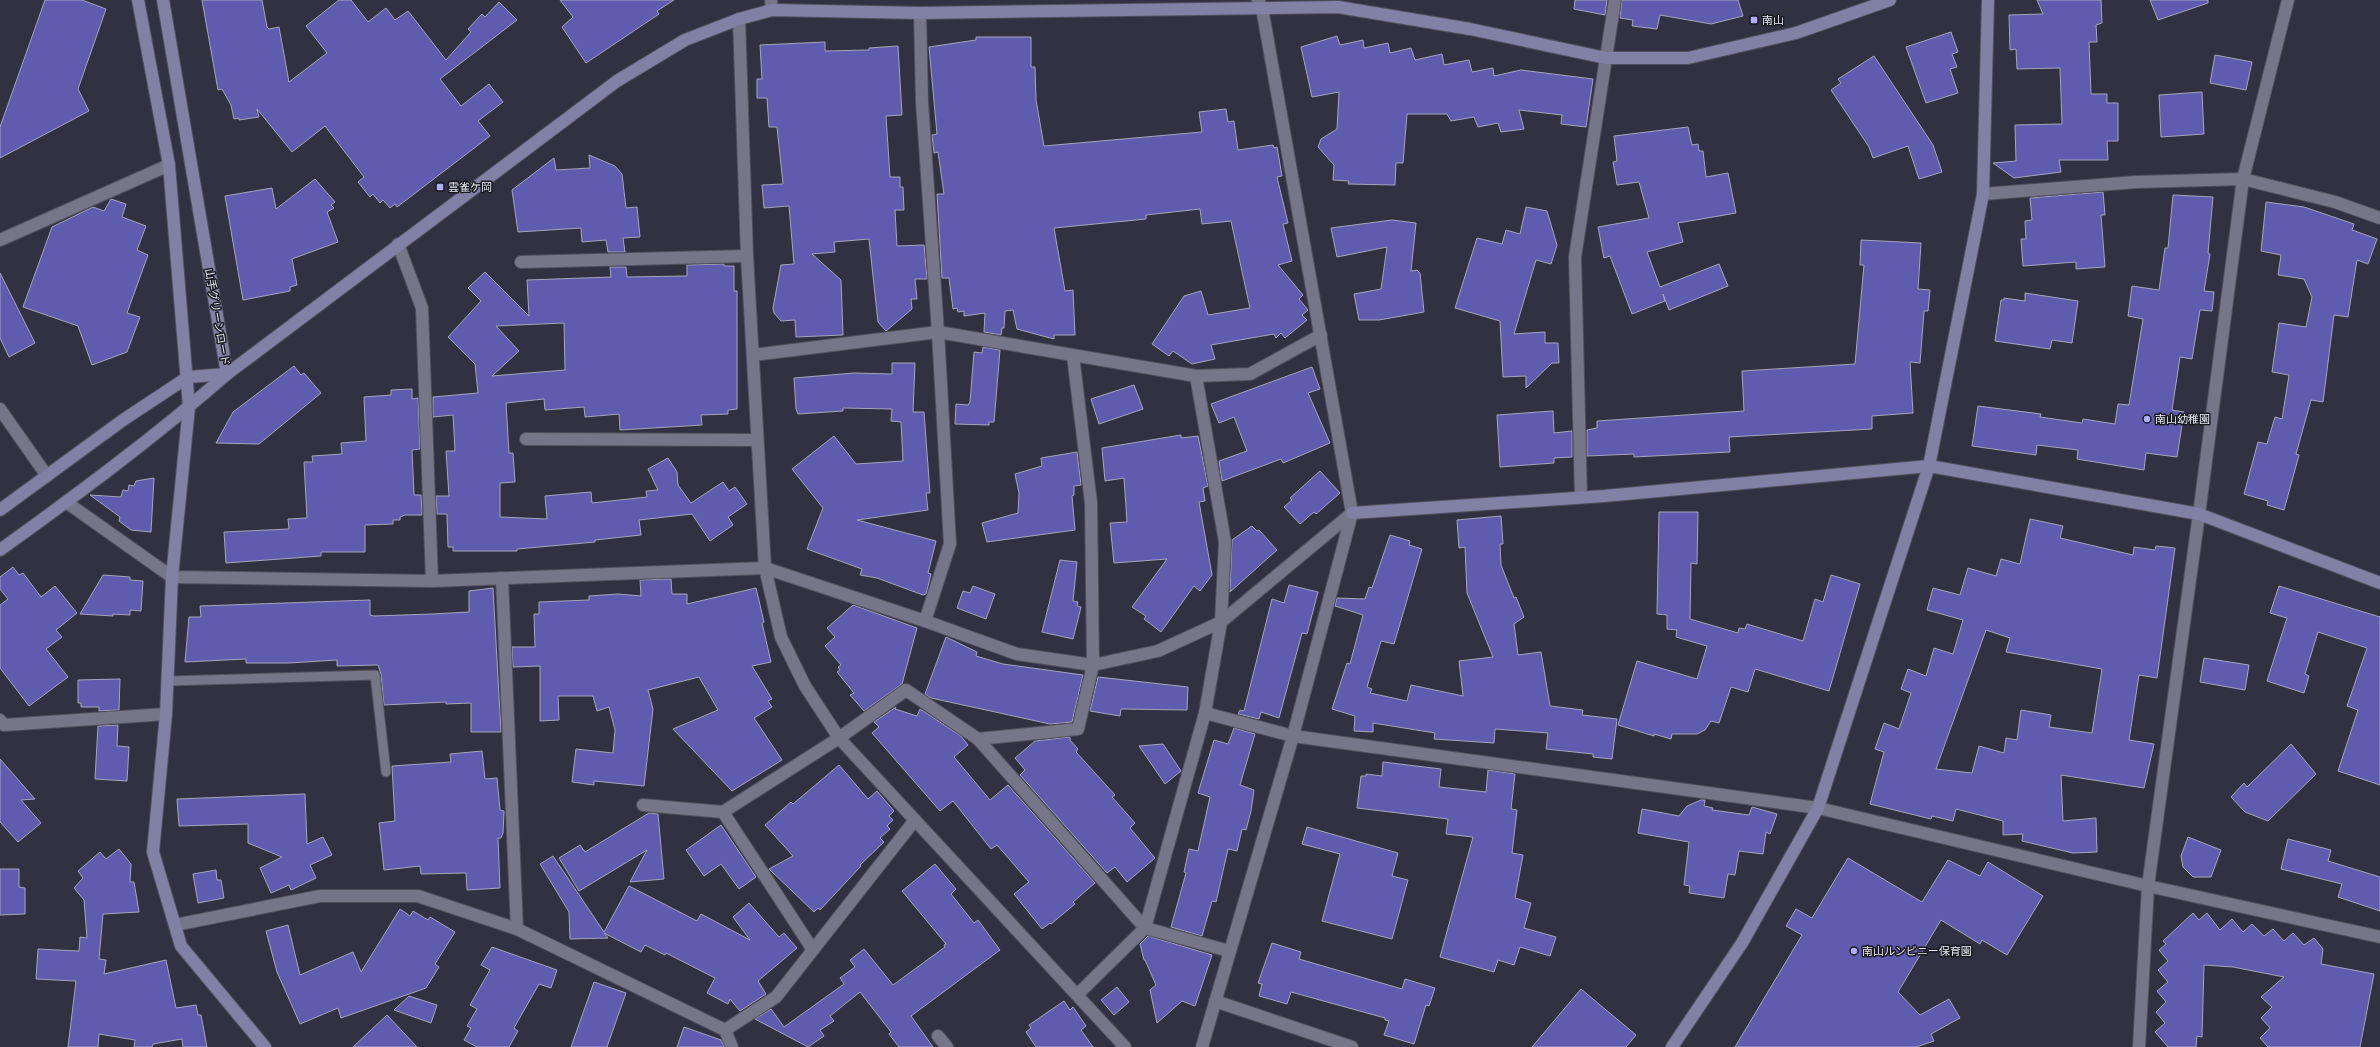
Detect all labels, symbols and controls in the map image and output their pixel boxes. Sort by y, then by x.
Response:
place label: 南山 [1762,14,1784,27]
marker: 南山 [1749,15,1759,25]
place label: 雲雀ケ岡 [448,181,492,194]
marker: 雲雀ケ岡 [435,182,445,192]
street label: 山手グリーンロード [202,267,232,367]
place label: 南山幼稚園 [2155,413,2210,426]
marker: 南山幼稚園 [2142,414,2152,424]
place label: 南山ルンビニー保育園 [1862,945,1972,958]
marker: 南山ルンビニー保育園 [1849,946,1859,956]

